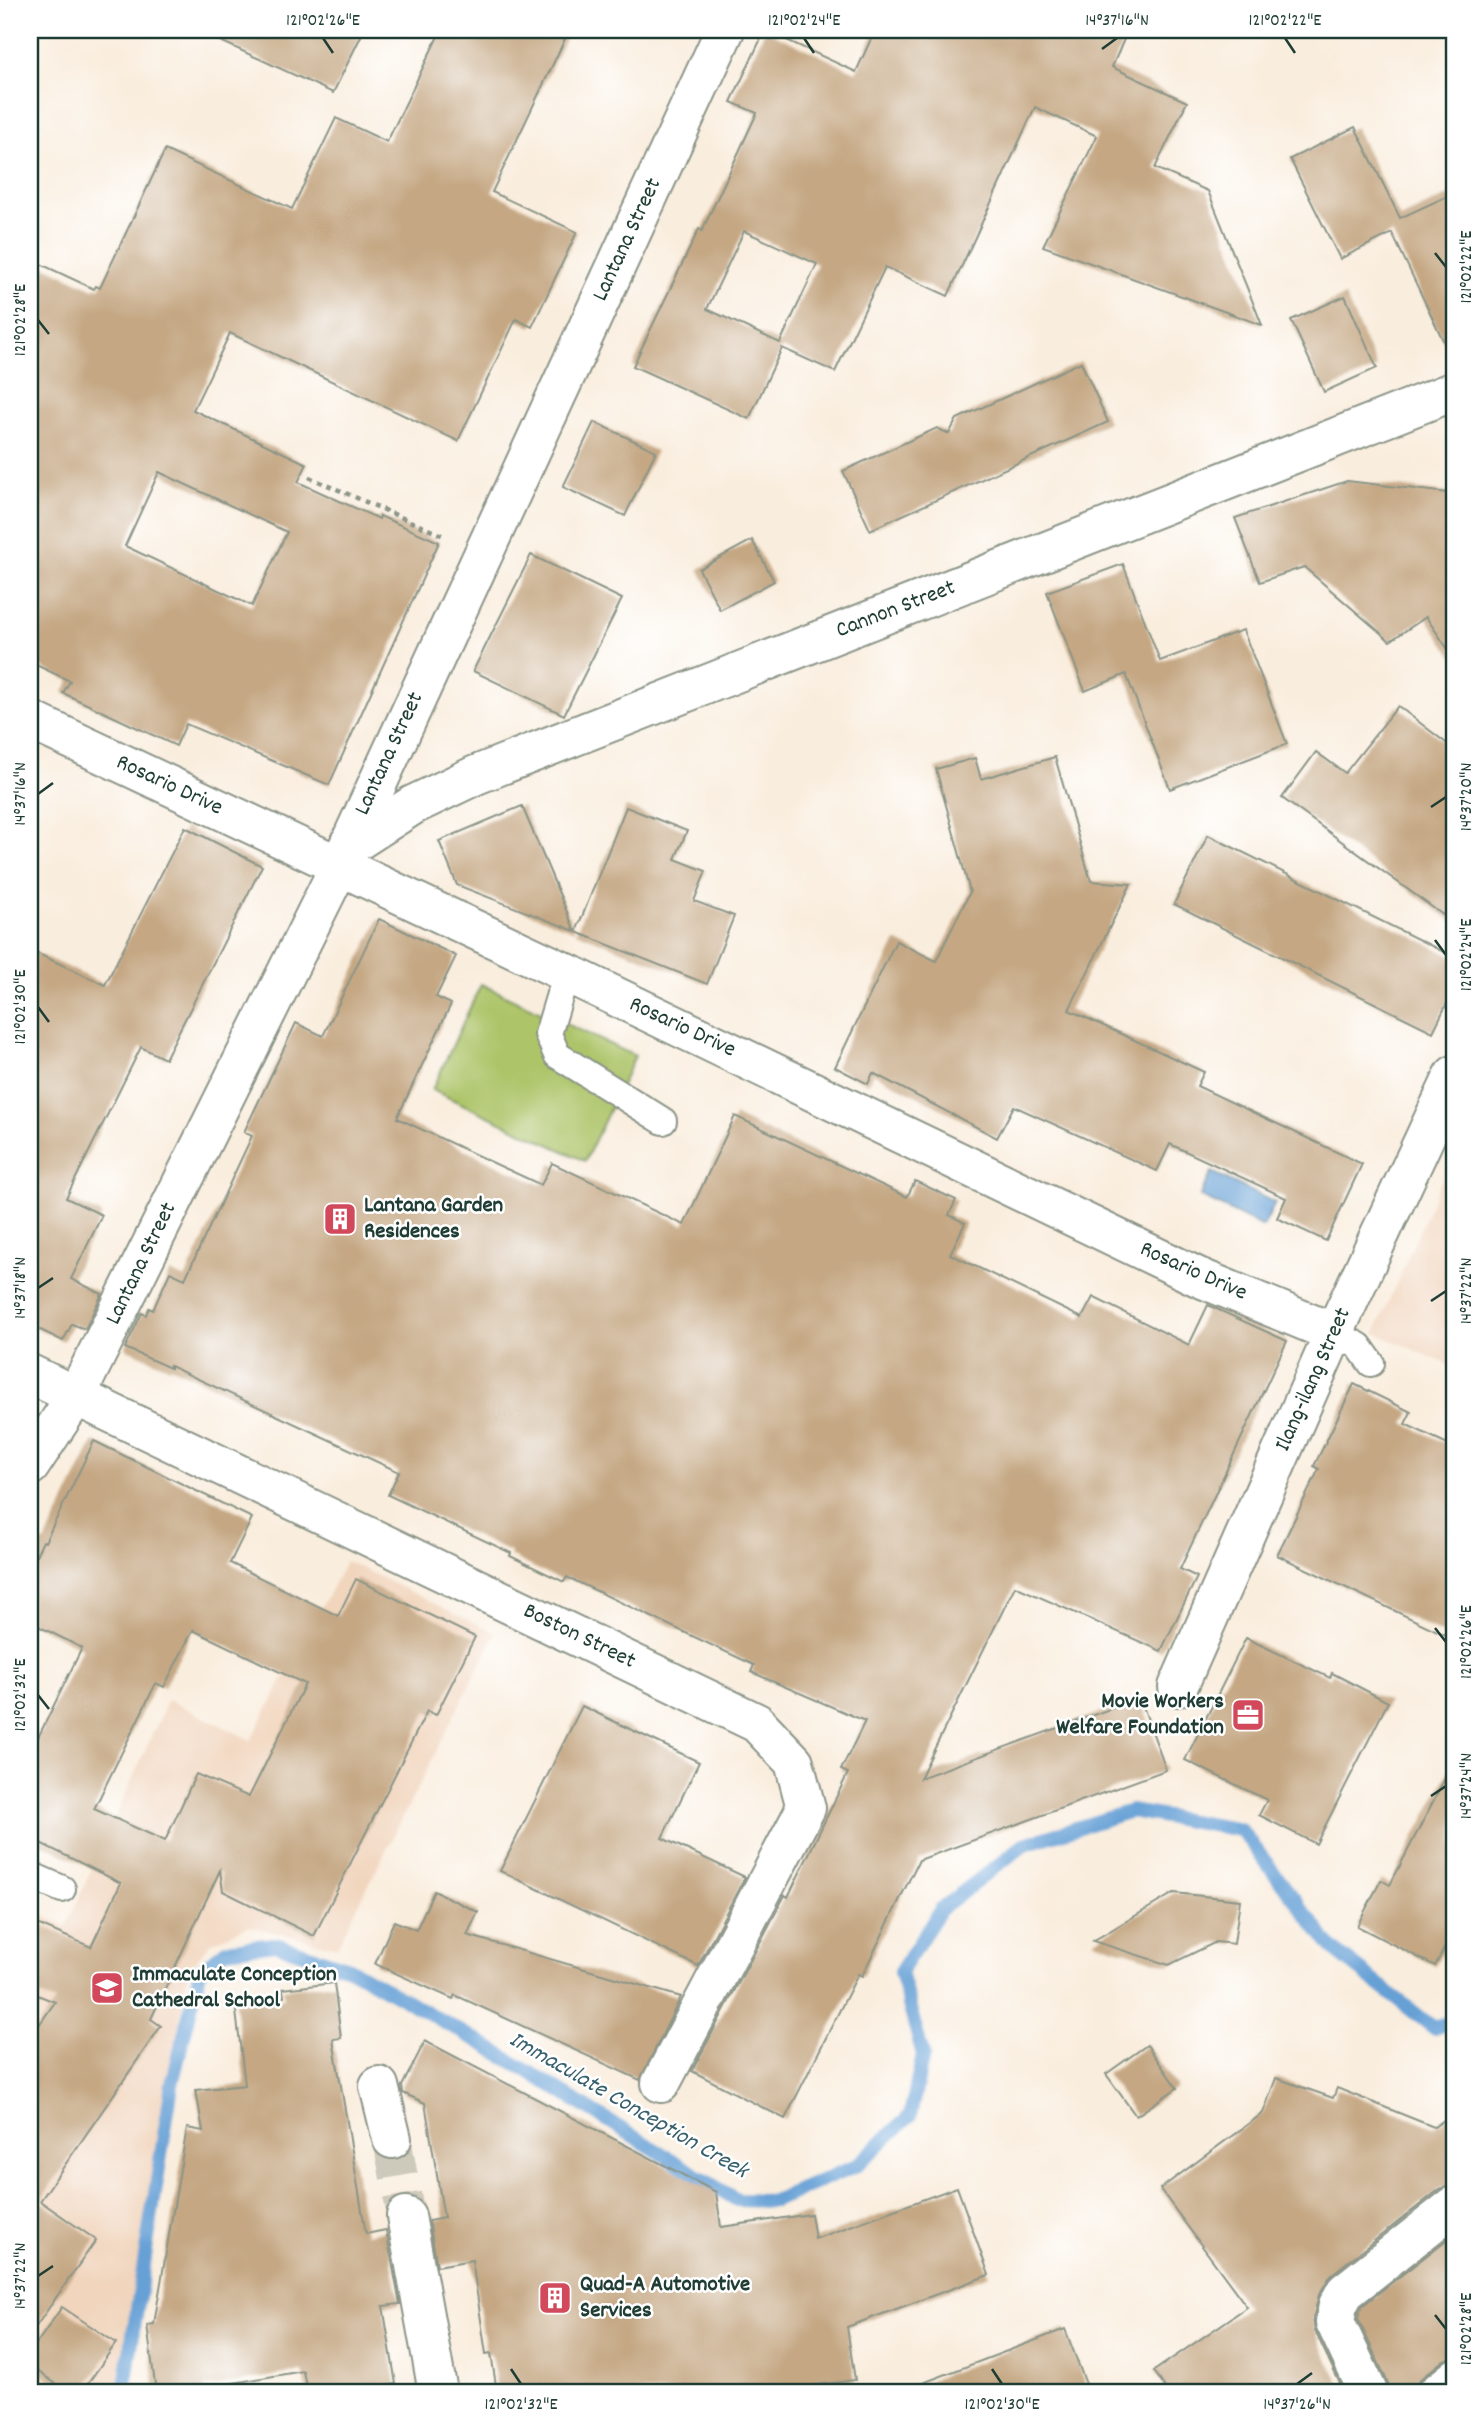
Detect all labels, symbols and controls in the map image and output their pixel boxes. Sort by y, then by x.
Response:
text: 121°02'26"E [286,9,360,34]
text: 121°02'24"E [768,9,840,34]
text: 14°37'16"N [1085,9,1149,34]
text: 121°02'22"E [1248,9,1322,34]
street label: Lantana Street [585,173,671,307]
text: 121°02'22"E [1455,230,1480,304]
text: 121°02'28"E [9,284,34,356]
street label: Cannon Street [832,572,960,648]
street label: Lantana Street [347,687,433,821]
street label: Rosario Drive [110,747,228,825]
text: 14°37'16"N [9,762,34,826]
text: 14°37'20"N [1455,763,1480,831]
text: 121°02'24"E [1455,919,1480,991]
text: 121°02'30"E [9,969,34,1045]
street label: Rosario Drive [623,989,741,1067]
place label: Lantana Garden Residences [364,1190,504,1249]
street label: Lantana Street [98,1197,186,1331]
building icon: Lantana Garden Residences [321,1200,359,1238]
street label: Rosario Drive [1134,1234,1252,1310]
text: 14°37'18"N [9,1257,34,1319]
text: 14°37'22"N [1455,1258,1480,1324]
street label: Ilang-ilang Street [1268,1303,1360,1457]
street label: Boston Street [517,1596,641,1678]
text: 121°02'26"E [1455,1605,1480,1679]
text: 121°02'32"E [9,1658,34,1732]
place label: Movie Workers Welfare Foundation [1056,1686,1224,1745]
office icon: Movie Workers Welfare Foundation [1229,1696,1267,1734]
text: 14°37'24"N [1455,1753,1480,1819]
place label: Immaculate Conception Cathedral School [132,1959,337,2018]
school or university icon: Immaculate Conception Cathedral School [88,1969,126,2007]
water label: Immaculate Conception Creek [502,2024,756,2189]
text: 14°37'22"N [9,2243,34,2309]
place label: Quad-A Automotive Services [580,2269,750,2328]
building icon: Quad-A Automotive Services [536,2279,574,2317]
text: 121°02'28"E [1455,2293,1480,2365]
text: 121°02'32"E [484,2393,558,2418]
text: 121°02'30"E [964,2393,1040,2418]
text: 14°37'26"N [1263,2393,1331,2418]

